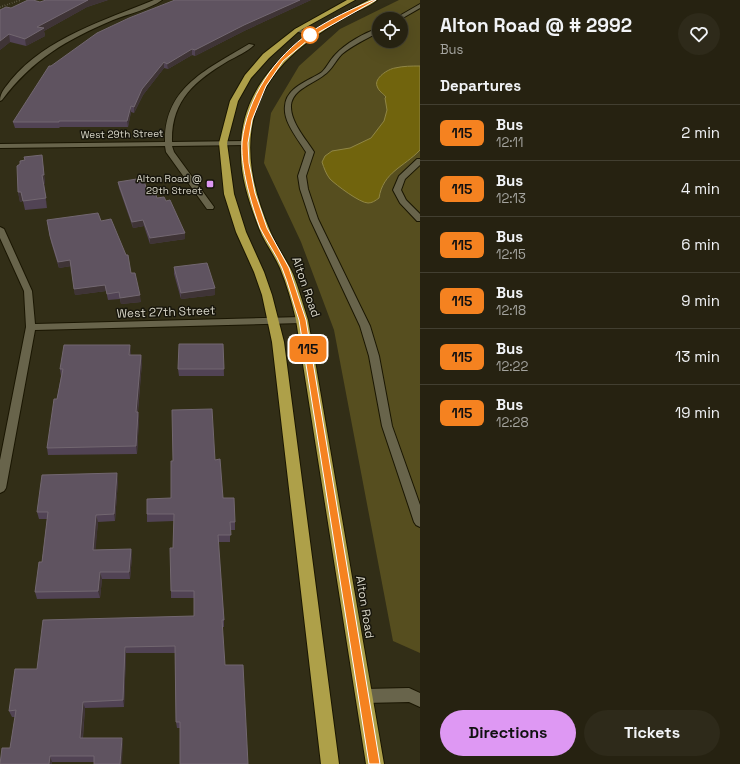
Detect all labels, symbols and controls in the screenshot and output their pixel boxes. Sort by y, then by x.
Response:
map controls [372,12,408,48]
button: locate [372,12,408,48]
text: Alton Road @ # 2992 [440,13,632,38]
button: heart [678,13,720,55]
unlabelled marker [301,26,319,44]
text: Bus [440,41,463,58]
text: Departures [440,76,521,95]
text: Bus [496,115,523,134]
text: 2 min [681,123,720,142]
text: 115 [451,124,473,142]
street label: West 29th Street [80,127,164,141]
text: 12:11 [496,134,523,151]
text: Bus [496,171,523,190]
place label: Alton Road @ 29th Street [137,172,202,197]
marker: Alton Road @ 29th Street [205,179,215,189]
text: 4 min [681,179,720,198]
text: 115 [451,180,473,198]
text: 12:13 [496,190,526,207]
text: Bus [496,227,523,246]
text: 6 min [681,235,720,254]
text: 115 [451,236,473,254]
text: 12:15 [496,246,526,263]
street label: Alton Road [288,255,324,319]
text: Bus [496,283,523,302]
text: 9 min [681,291,720,310]
text: 115 [451,292,473,310]
street label: West 27th Street [116,302,216,322]
text: 12:18 [496,302,526,319]
line badge: 115 [285,336,331,362]
text: Bus [496,339,523,358]
text: 115 [297,340,319,358]
text: 13 min [675,347,720,366]
text: 115 [451,348,473,366]
text: 12:22 [496,358,528,375]
text: Bus [496,395,523,414]
text: 19 min [675,403,720,422]
text: 115 [451,404,473,422]
text: 12:28 [496,414,529,431]
street label: Alton Road [352,575,378,639]
button: Directions [440,710,576,756]
button: Tickets [584,710,720,756]

